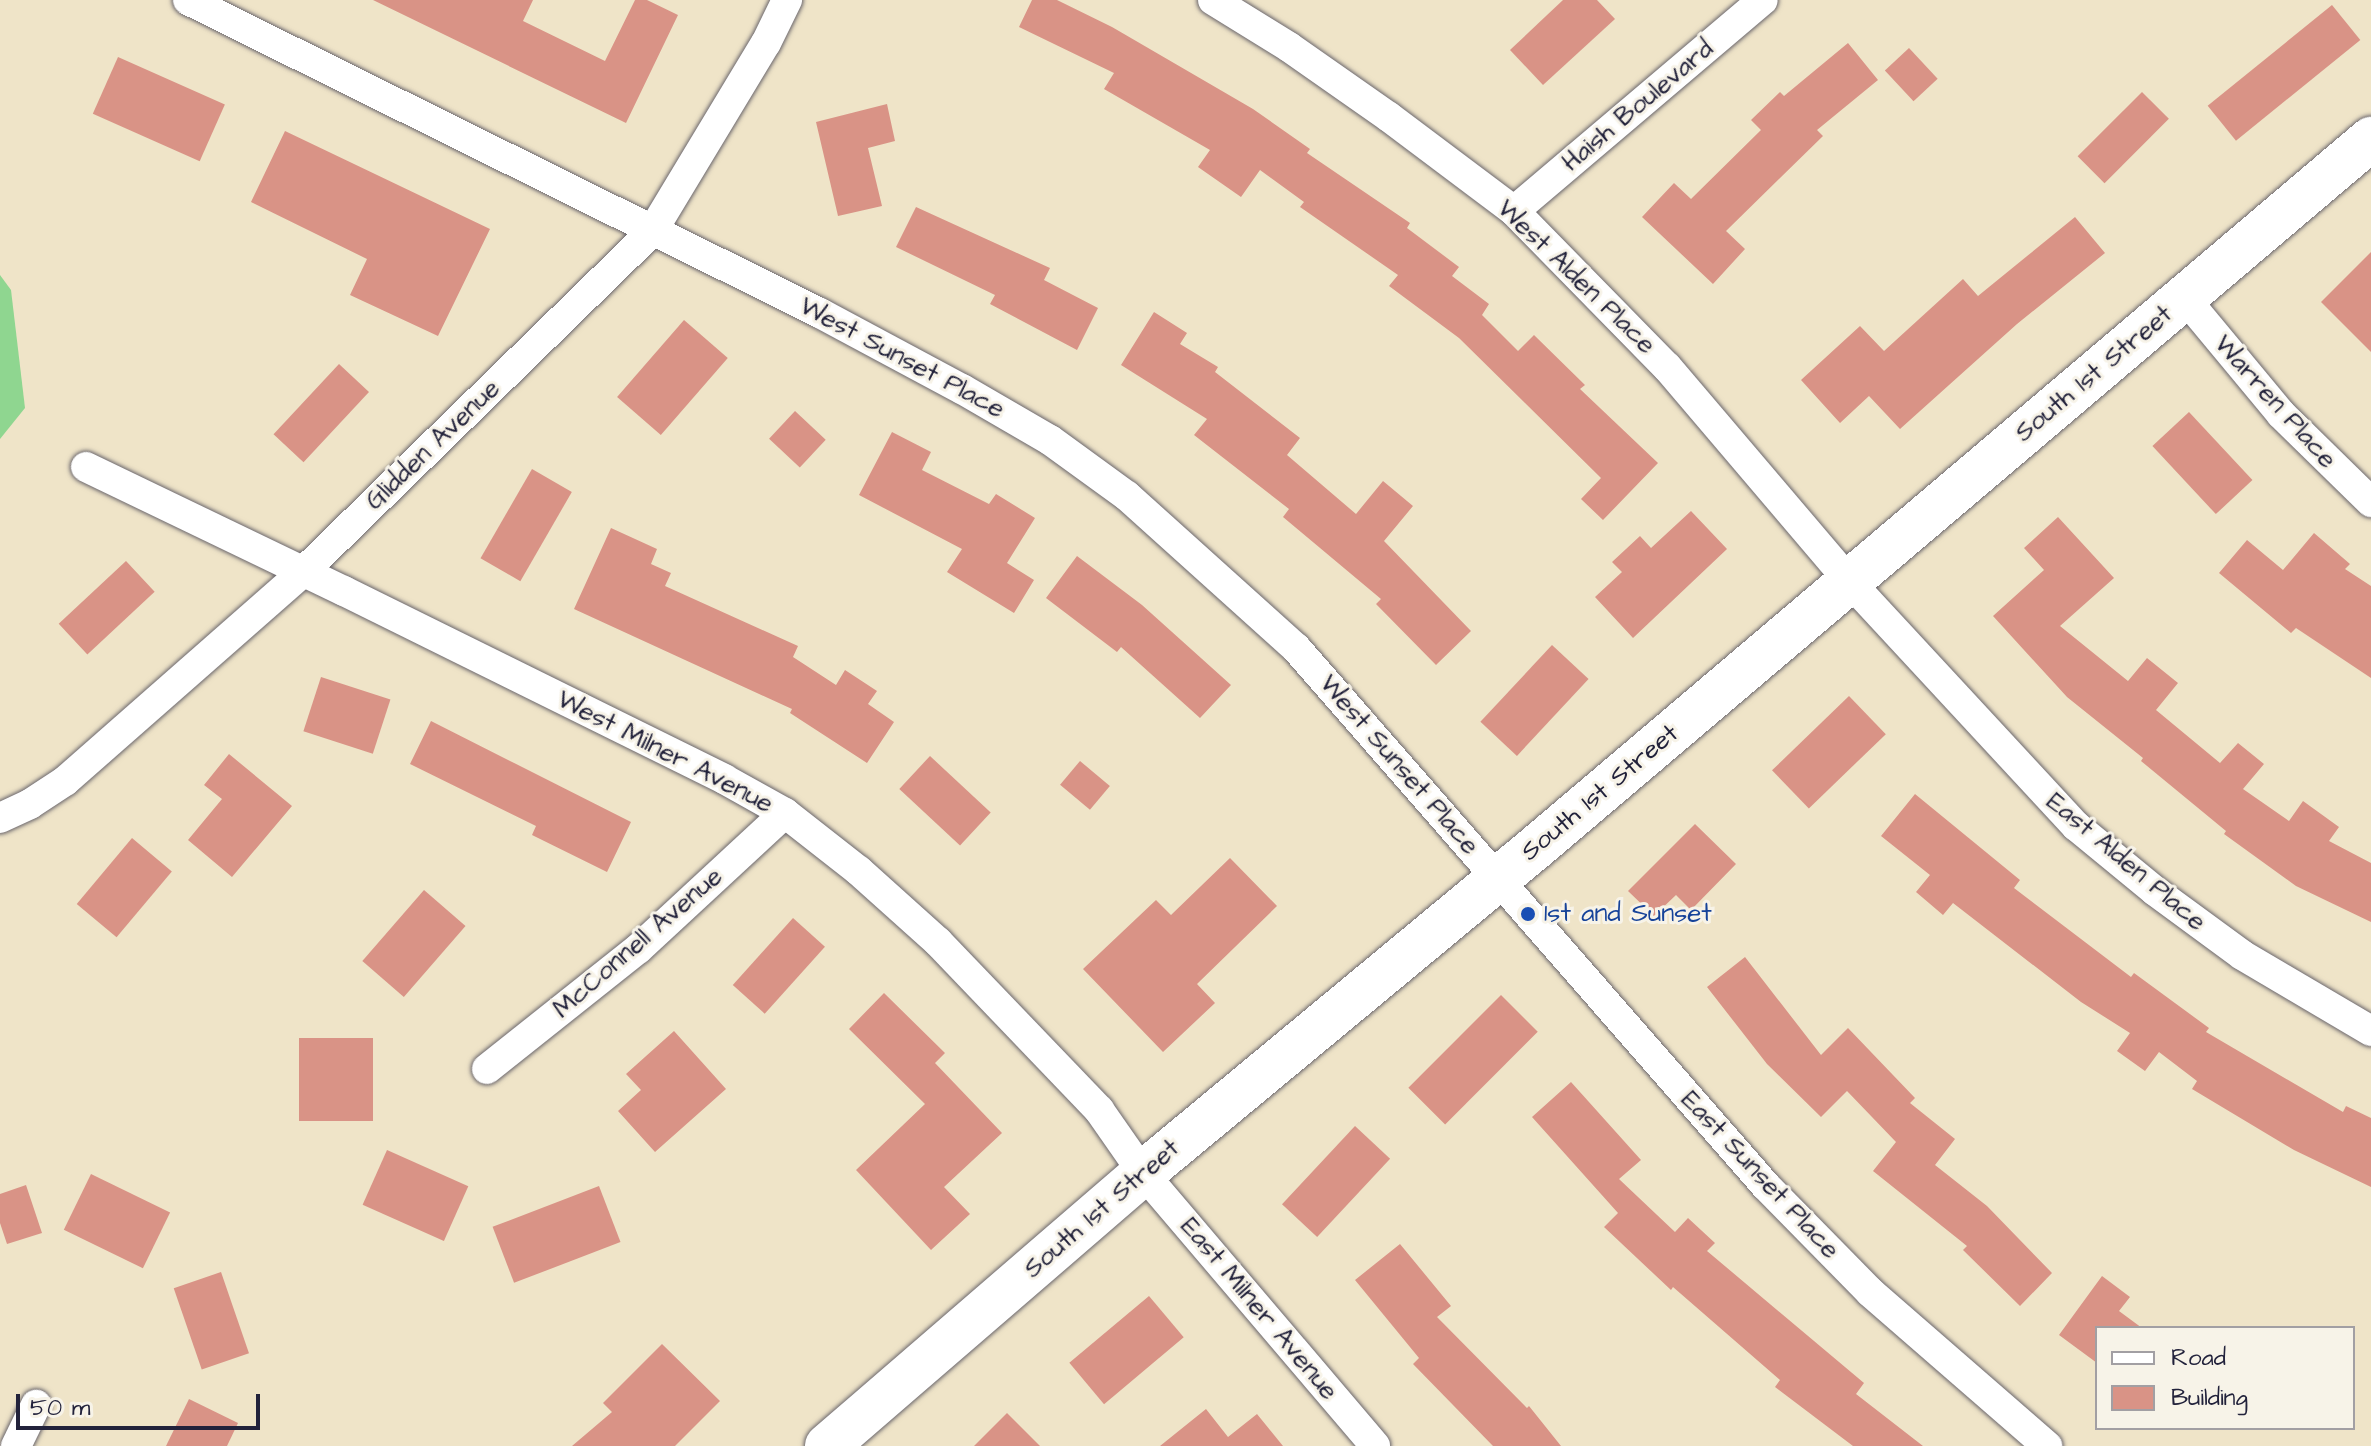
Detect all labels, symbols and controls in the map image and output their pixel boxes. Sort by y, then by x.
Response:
street label: Haish Boulevard [1556,34,1720,178]
street label: West Alden Place [1490,193,1662,361]
street label: West Sunset Place [794,291,1010,425]
street label: South 1st Street [2009,299,2179,449]
street label: Warren Place [2207,329,2343,475]
street label: Glidden Avenue [359,373,507,517]
street label: West Sunset Place [1312,669,1486,861]
street label: West Milner Avenue [552,684,778,820]
street label: South 1st Street [1515,718,1685,868]
street label: East Alden Place [2040,786,2212,938]
street label: McConnell Avenue [547,861,729,1025]
place label: 1st and Sunset [1544,898,1712,930]
marker: 1st and Sunset [1519,905,1537,923]
street label: East Sunset Place [1674,1085,1846,1265]
street label: South 1st Street [1018,1133,1186,1285]
street label: East Milner Avenue [1174,1211,1344,1407]
legend [2095,1326,2355,1430]
text: Road [2171,1341,2226,1375]
scale bar [20,1378,264,1428]
text: Building [2171,1381,2248,1415]
text: 50 m [30,1391,90,1425]

